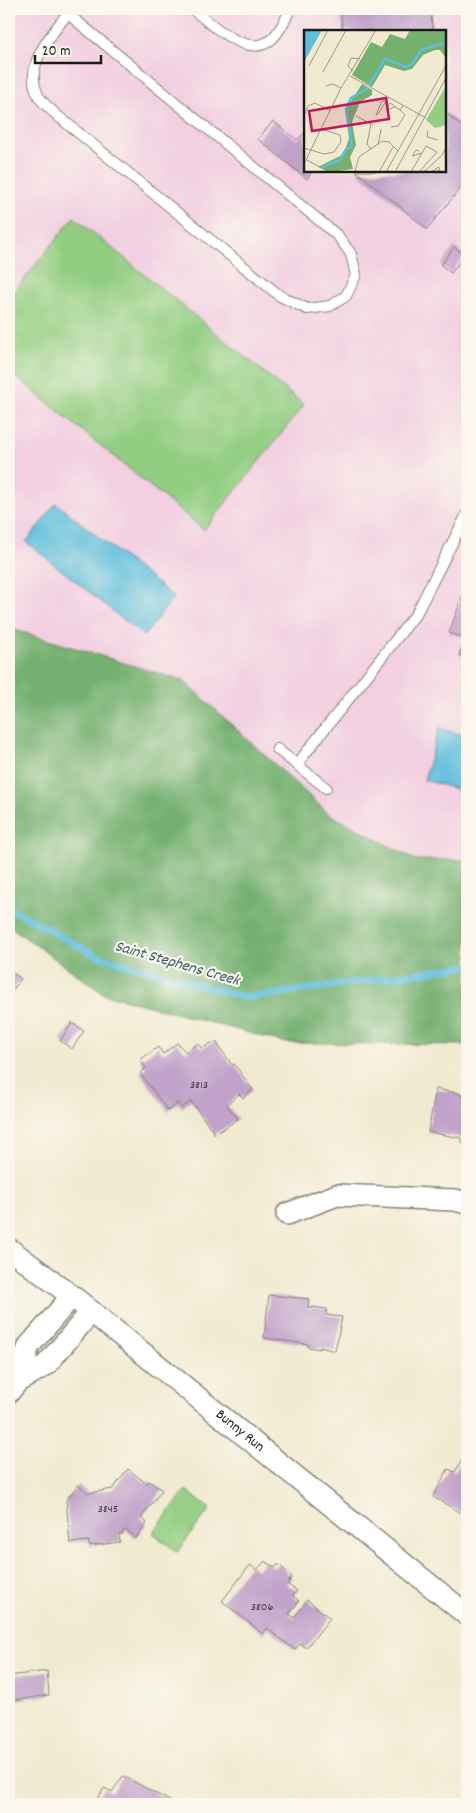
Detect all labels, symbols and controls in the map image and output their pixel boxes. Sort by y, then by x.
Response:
inset map [304,30,446,172]
scale bar [35,32,101,64]
text: 20 m [42,41,70,63]
water label: Saint Stephens Creek [112,935,243,993]
house number: 3813 [190,1077,208,1094]
street label: Bunny Run [210,1405,269,1458]
house number: 3845 [98,1501,118,1518]
house number: 3806 [251,1599,273,1616]

